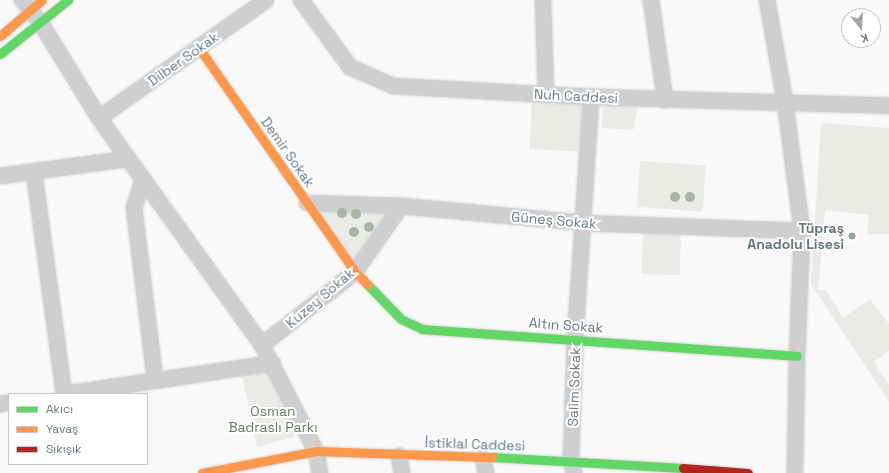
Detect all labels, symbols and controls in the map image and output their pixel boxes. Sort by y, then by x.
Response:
north arrow [841,8,881,48]
street label: Dilber Sokak [144,28,222,90]
text: K [859,31,870,46]
street label: Nuh Caddesi [534,85,618,107]
street label: Demir Sokak [258,114,318,190]
street label: Güneş Sokak [511,208,597,232]
place label: Tüpraş Anadolu Lisesi [747,220,844,252]
marker: Tüpraş Anadolu Lisesi [847,231,857,241]
street label: Kuzey Sokak [282,264,358,332]
street label: Altın Sokak [528,314,604,336]
street label: Salim Sokak [564,347,584,427]
legend [8,393,148,465]
text: Akıcı [46,401,73,417]
park label: Osman Badraslı Parkı [228,403,318,436]
text: Yavaş [46,421,78,437]
street label: İstiklal Caddesi [424,434,526,454]
text: Sıkışık [46,441,81,457]

